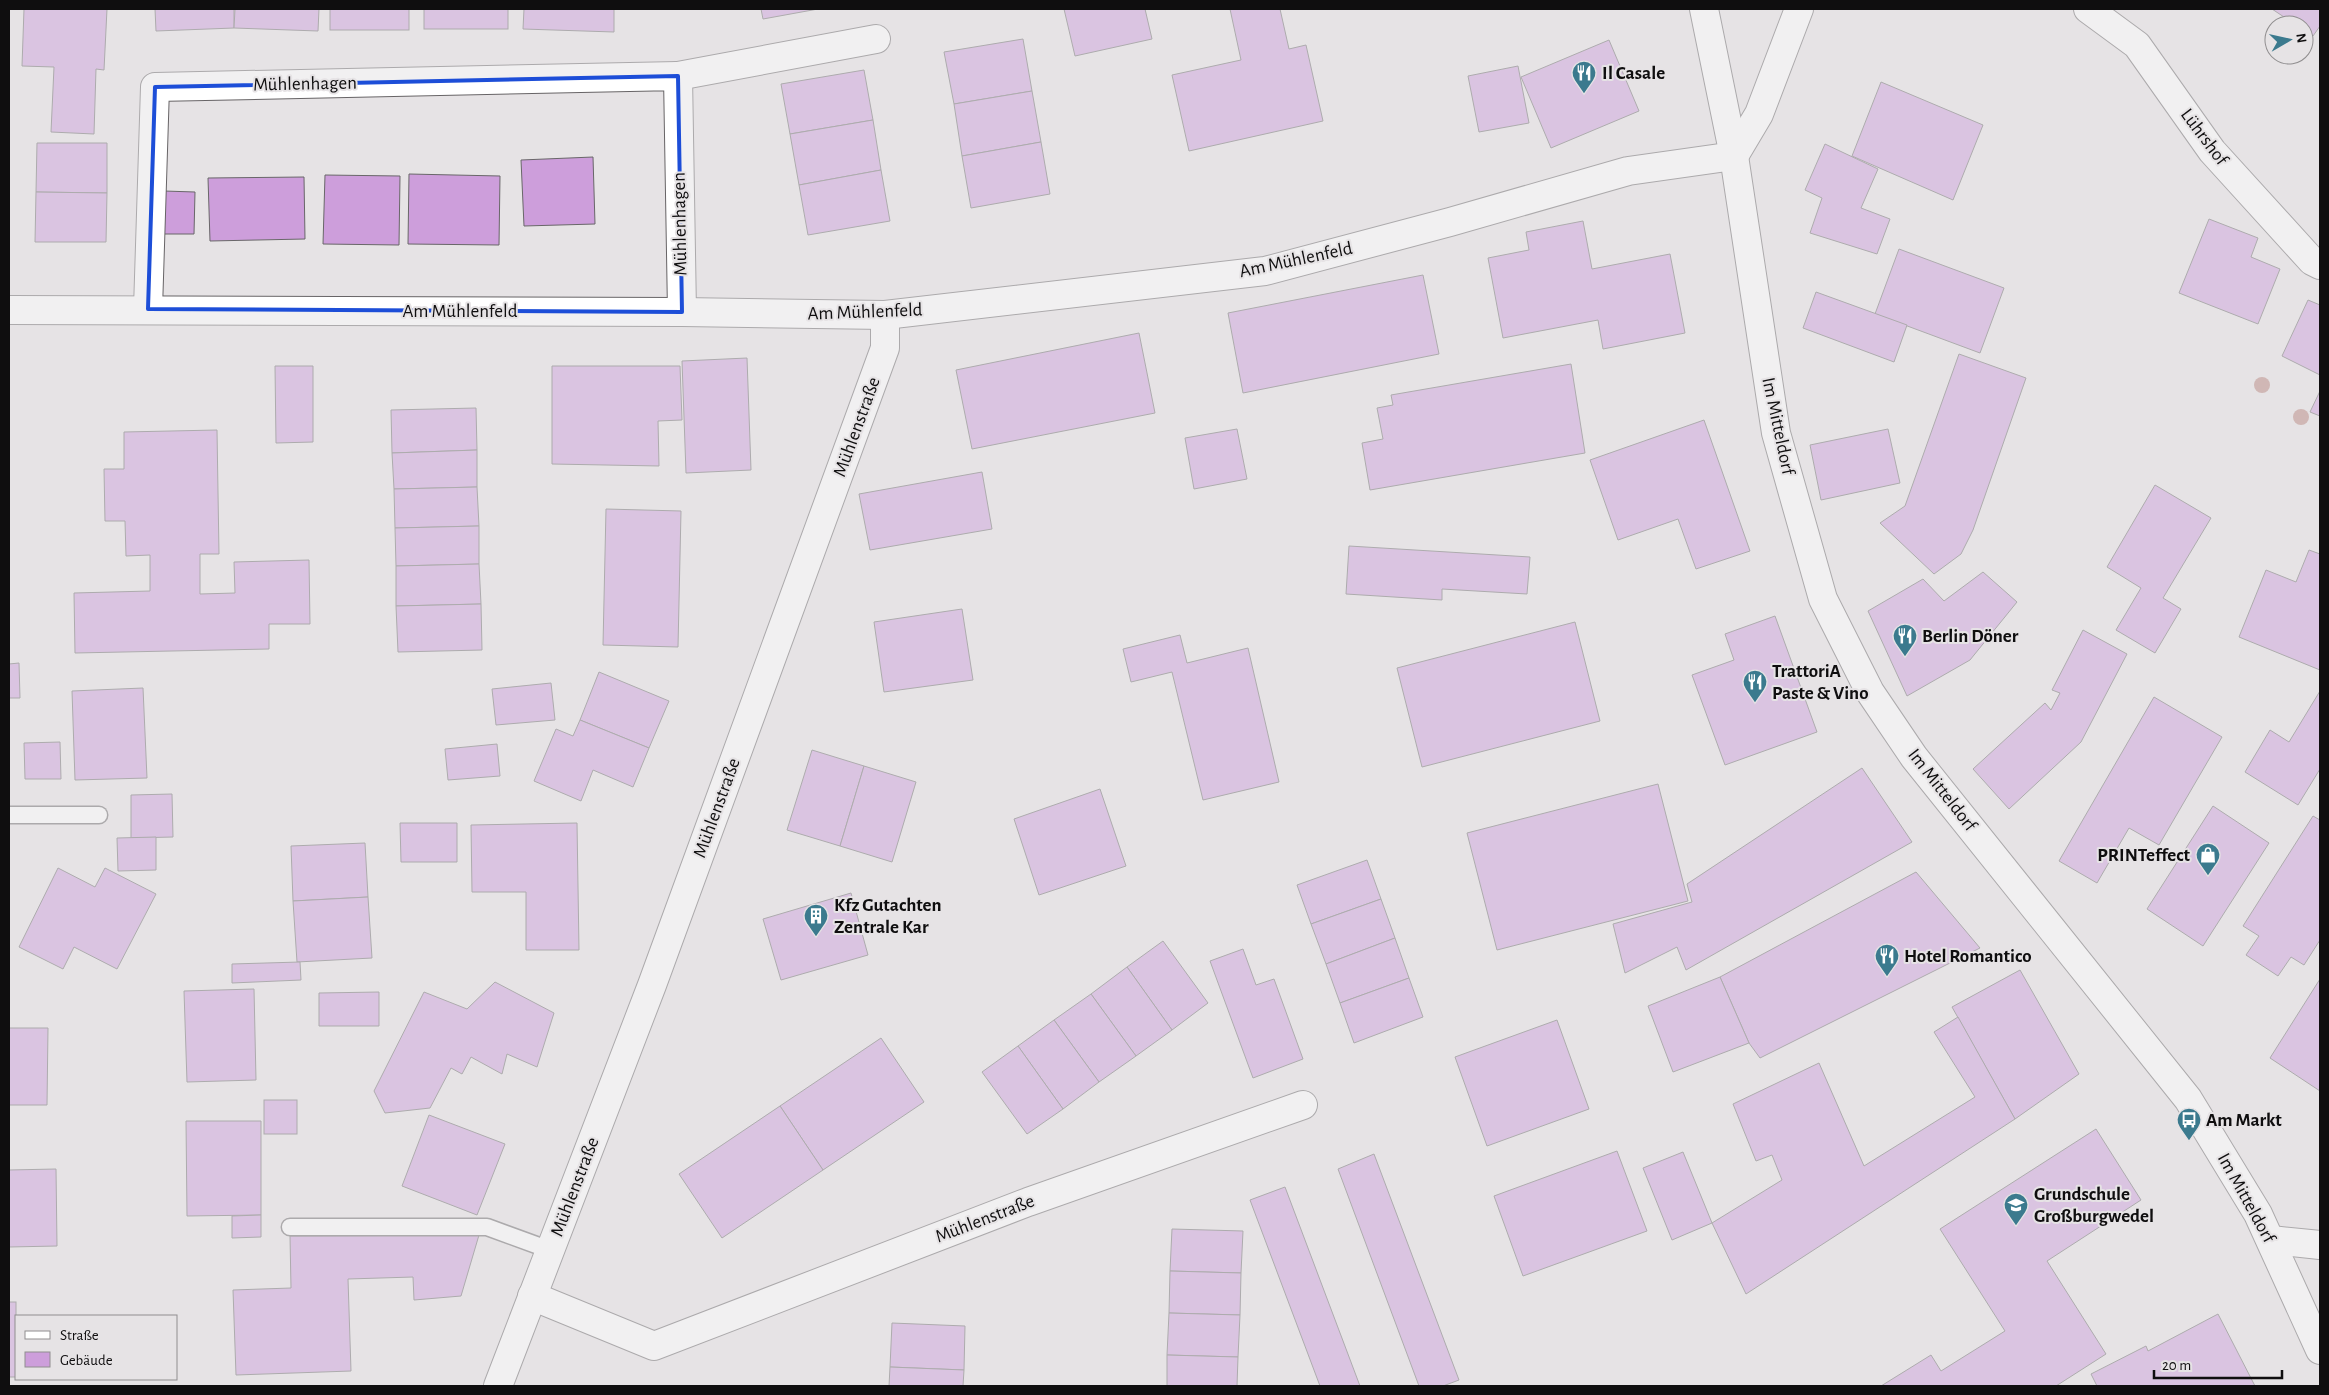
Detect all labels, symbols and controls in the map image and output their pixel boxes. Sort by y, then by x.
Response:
north arrow [2264,15,2314,65]
text: N [2293,32,2309,44]
restaurant icon: Il Casale [1571,60,1597,94]
place label: Il Casale [1602,64,1665,83]
street label: Mühlenhagen [253,74,357,94]
street label: Lührshof [2177,105,2232,170]
street label: Mühlenhagen [670,172,690,276]
street label: Am Mühlenfeld [1238,239,1354,281]
street label: Am Mühlenfeld [807,300,923,324]
street label: Am Mühlenfeld [402,302,518,321]
street label: Mühlenstraße [830,375,884,479]
street label: Im Mitteldorf [1758,376,1798,478]
restaurant icon: Berlin Döner [1892,623,1918,657]
place label: Berlin Döner [1922,627,2019,646]
place label: TrattoriA Paste & Vino [1772,662,1869,703]
restaurant icon: TrattoriA Paste & Vino [1742,669,1768,703]
street label: Im Mitteldorf [1904,745,1981,836]
street label: Mühlenstraße [690,756,744,860]
shop icon: PRINTeffect [2195,842,2221,876]
place label: PRINTeffect [2097,846,2191,865]
place label: Kfz Gutachten Zentrale Kar [834,896,942,937]
building icon: Kfz Gutachten Zentrale Kar [803,903,829,937]
restaurant icon: Hotel Romantico [1874,943,1900,977]
place label: Hotel Romantico [1904,947,2032,966]
bus stop icon: Am Markt [2176,1107,2202,1141]
place label: Am Markt [2206,1111,2282,1130]
street label: Mühlenstraße [547,1135,603,1239]
street label: Im Mitteldorf [2214,1150,2279,1247]
place label: Grundschule Großburgwedel [2034,1185,2154,1226]
street label: Mühlenstraße [933,1191,1037,1247]
school or university icon: Grundschule Großburgwedel [2003,1192,2029,1226]
legend [15,1315,178,1380]
text: Straße [60,1328,99,1343]
scale bar [2154,1348,2282,1380]
text: Gebäude [60,1353,113,1368]
text: 20 m [2162,1358,2191,1373]

